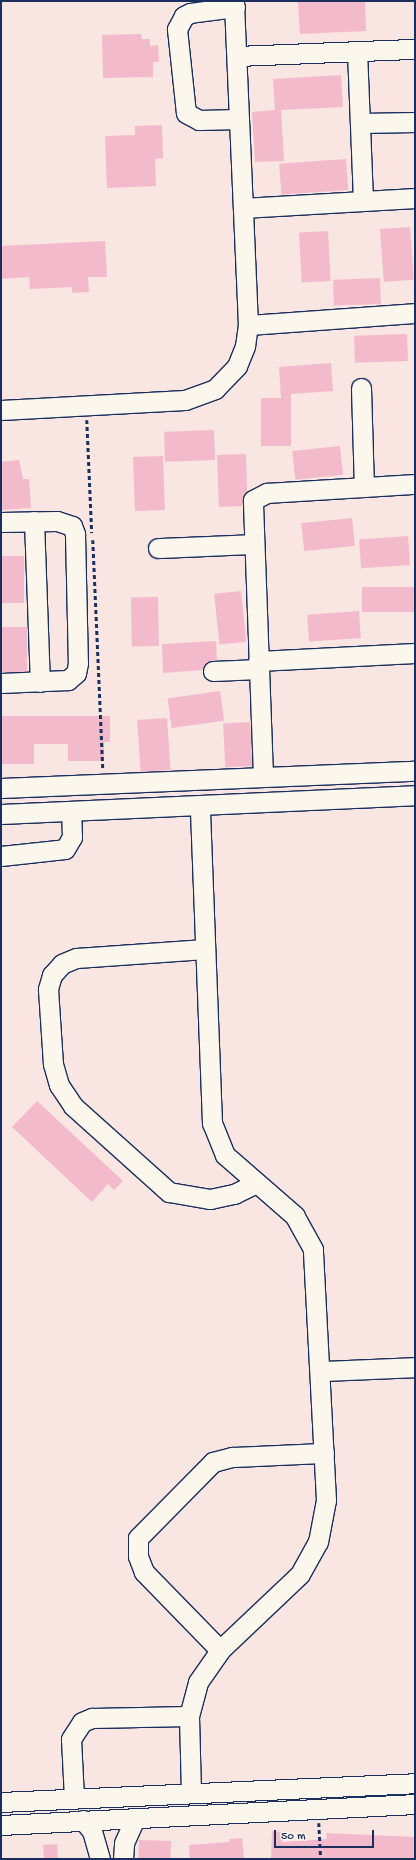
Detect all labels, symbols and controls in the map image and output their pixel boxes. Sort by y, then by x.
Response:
scale bar [276,1822,376,1848]
text: 50 m [281,1830,306,1844]

